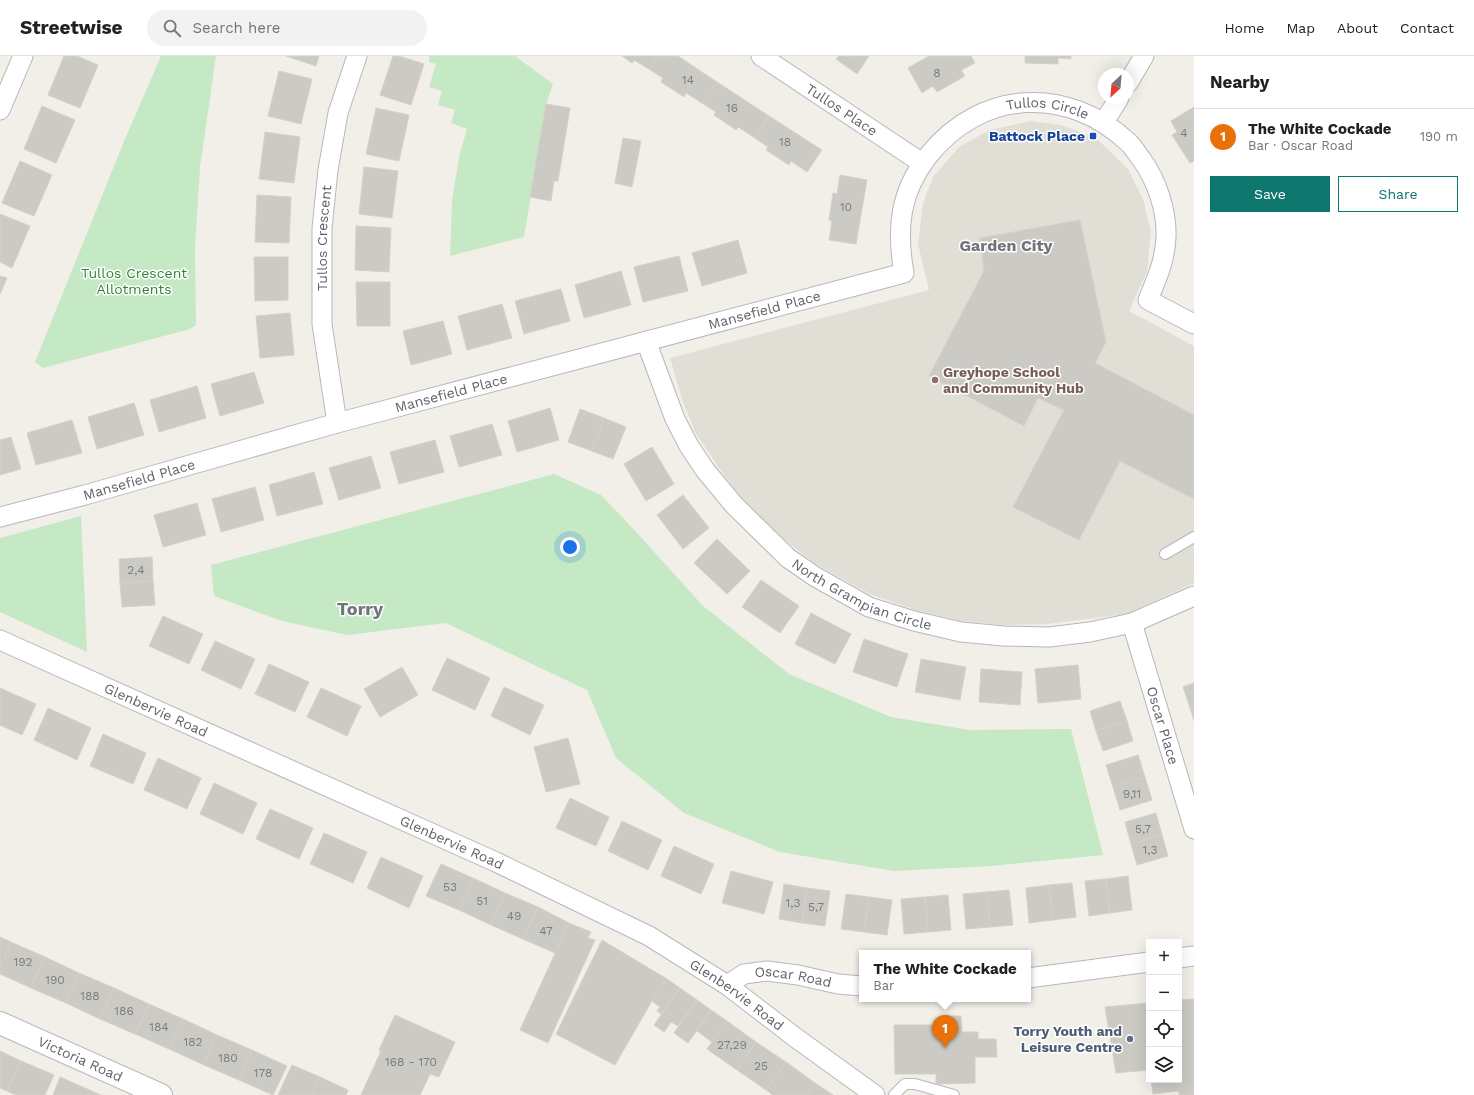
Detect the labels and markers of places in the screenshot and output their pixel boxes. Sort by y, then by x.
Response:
place label: Battock Place [989,128,1085,144]
marker: Battock Place [1088,131,1098,141]
place label: Greyhope School and Community Hub [943,364,1084,396]
marker: Greyhope School and Community Hub [930,375,940,385]
pin: 1 [932,1015,958,1048]
place label: Torry Youth and Leisure Centre [1013,1023,1122,1055]
marker: Torry Youth and Leisure Centre [1125,1034,1135,1044]

